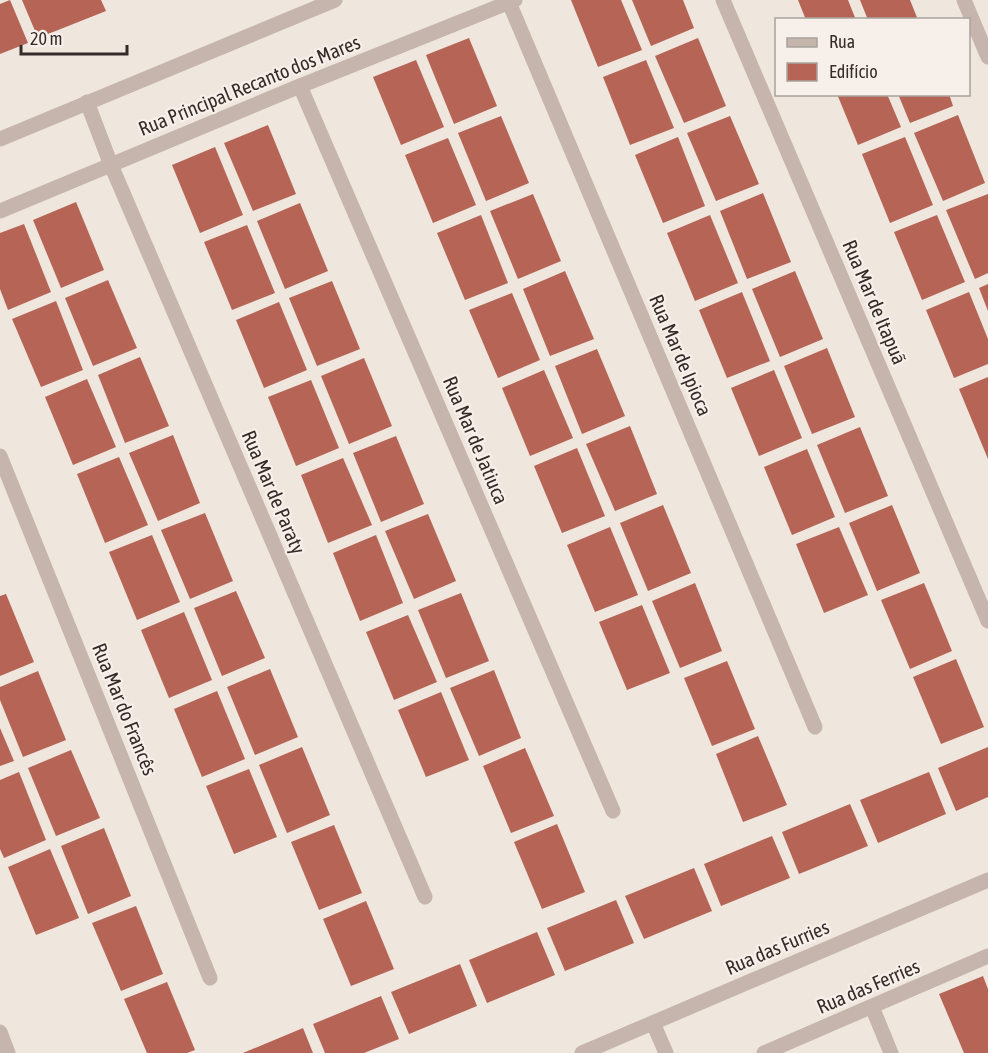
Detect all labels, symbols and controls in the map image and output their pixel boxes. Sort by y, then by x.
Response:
scale bar [21,18,128,56]
legend [775,18,970,96]
text: 20 m [30,28,62,49]
street label: Rua Principal Recanto dos Mares [135,30,363,140]
text: Rua [829,31,855,52]
text: Edifício [829,61,878,82]
street label: Rua Mar de Itapuã [838,236,912,368]
street label: Rua Mar de Ipioca [645,291,717,419]
street label: Rua Mar de Jatiuca [439,373,513,507]
street label: Rua Mar de Paraty [238,427,310,557]
street label: Rua Mar do Francês [88,640,162,778]
street label: Rua das Furries [722,915,832,979]
street label: Rua das Ferries [813,954,923,1018]

